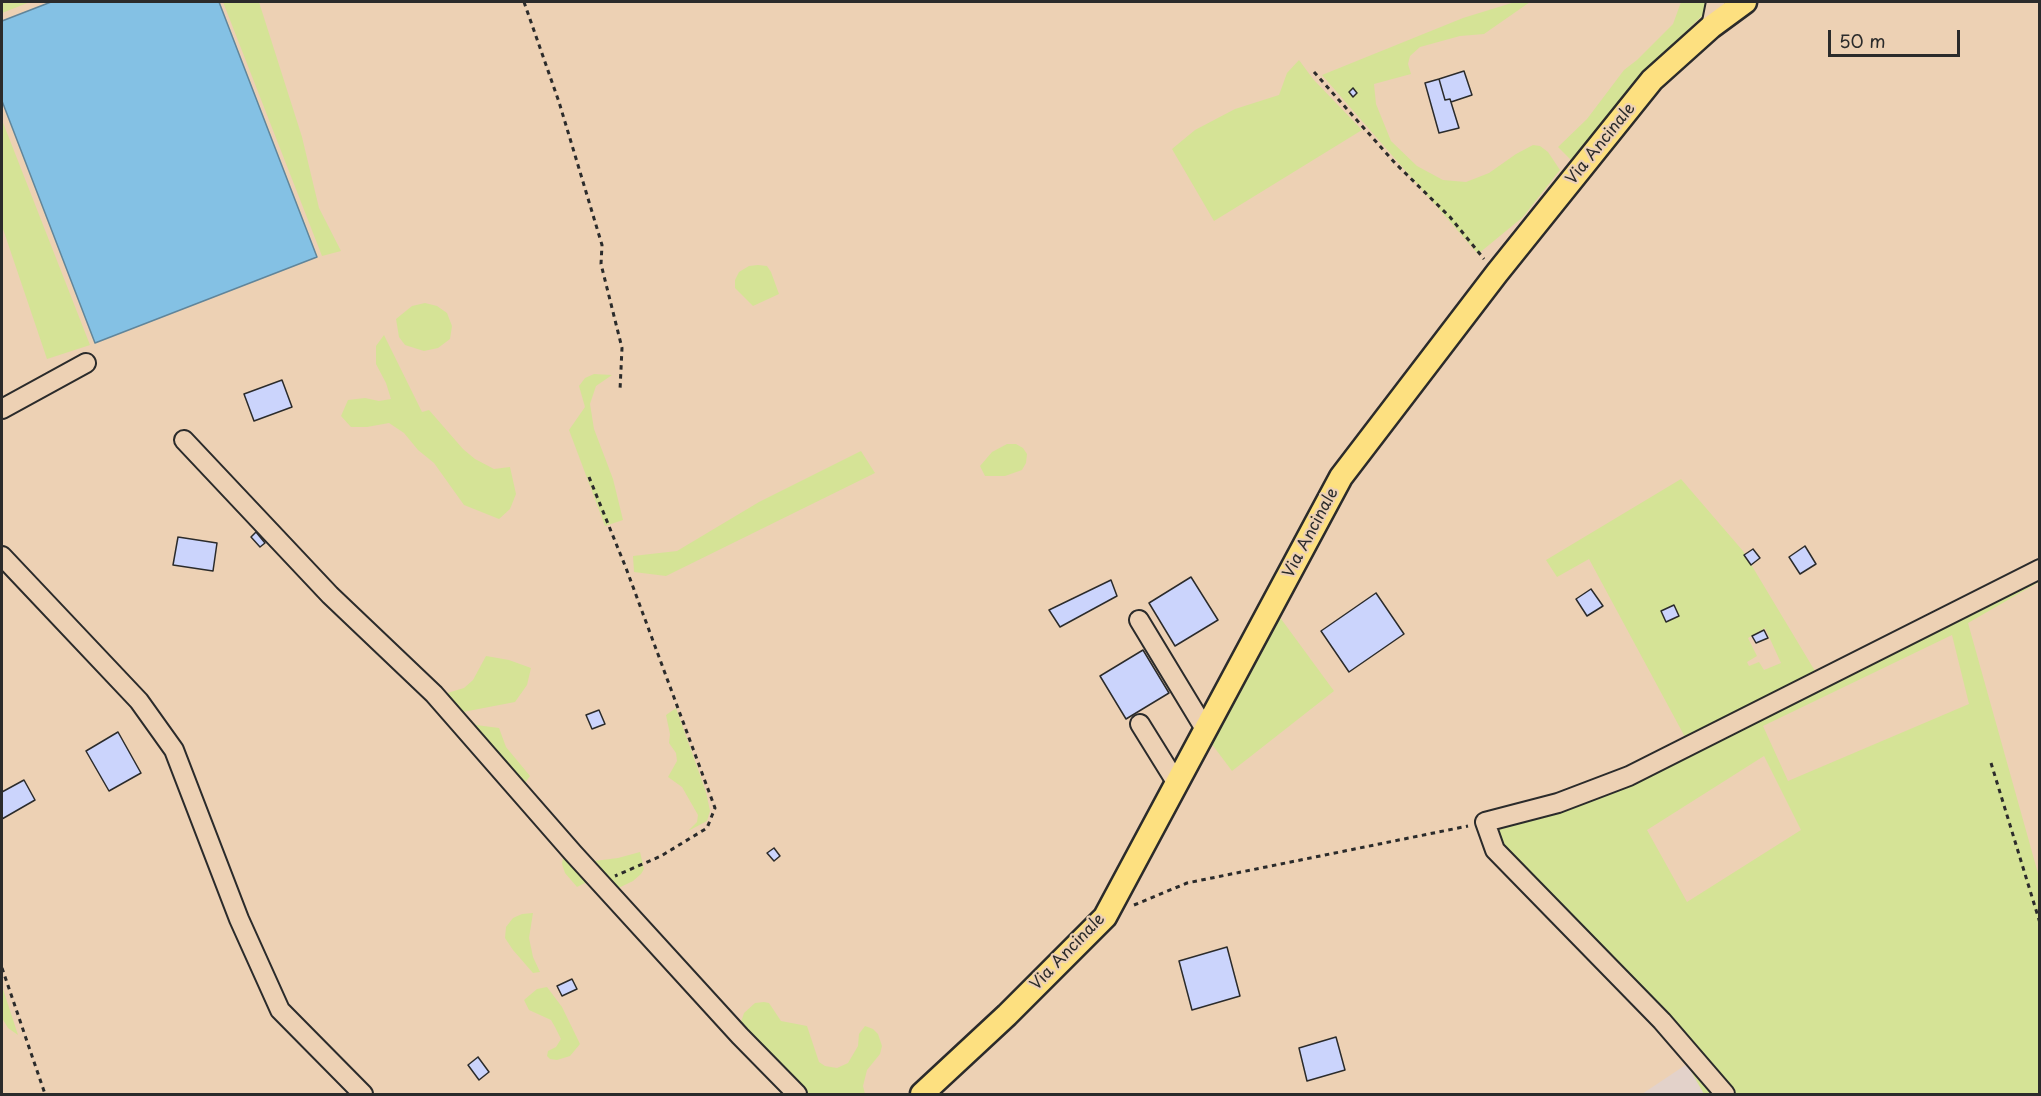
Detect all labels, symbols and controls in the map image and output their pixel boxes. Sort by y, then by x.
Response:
scale bar [1831,18,1963,56]
text: 50 m [1839,27,1886,54]
street label: Via Ancinale [1562,99,1640,189]
street label: Via Ancinale [1279,485,1343,581]
street label: Via Ancinale [1027,910,1109,994]

